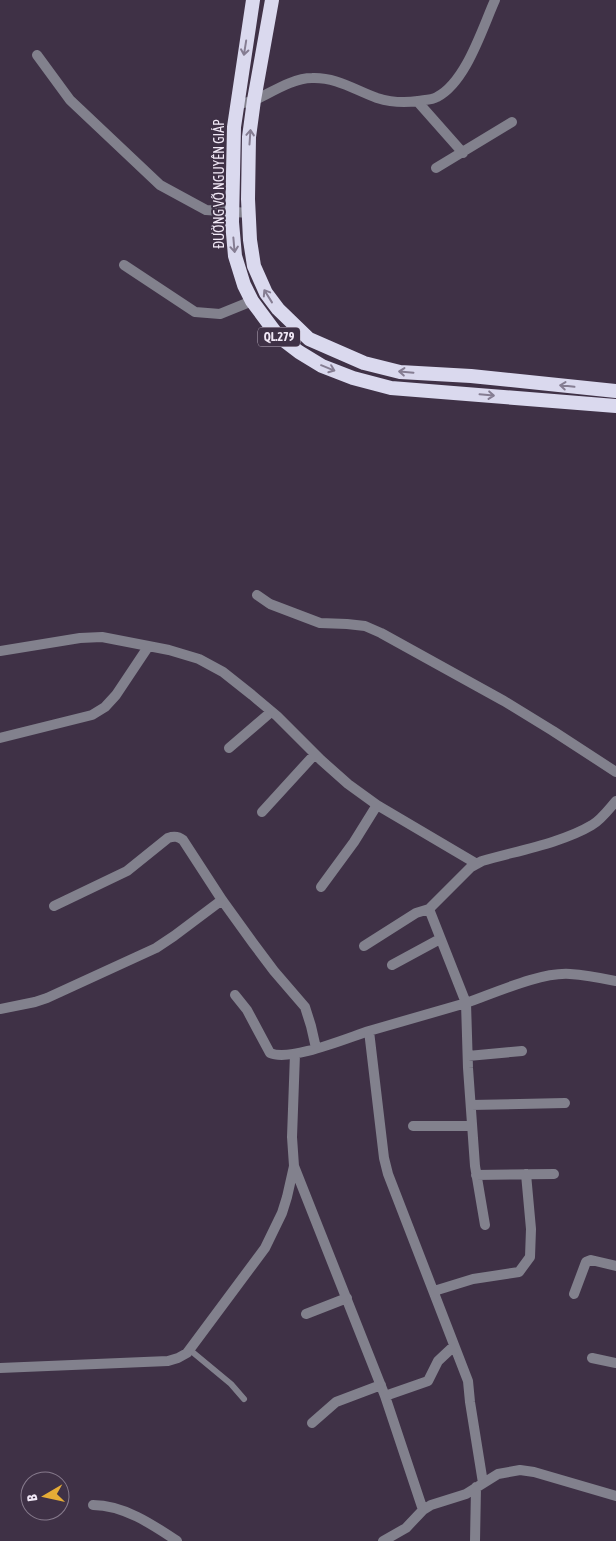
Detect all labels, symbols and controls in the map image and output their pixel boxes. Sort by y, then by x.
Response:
one-way arrow [240,40,250,56]
street label: ĐƯỜNG VÕ NGUYÊN GIÁP [211,119,227,249]
one-way arrow [245,129,255,145]
one-way arrow [230,236,239,252]
one-way arrow [263,289,273,303]
road number: QL.279 [258,328,300,347]
one-way arrow [319,364,335,373]
one-way arrow [398,367,414,377]
one-way arrow [560,381,576,391]
one-way arrow [478,390,494,400]
north arrow [20,1471,70,1521]
text: B [24,1493,41,1503]

